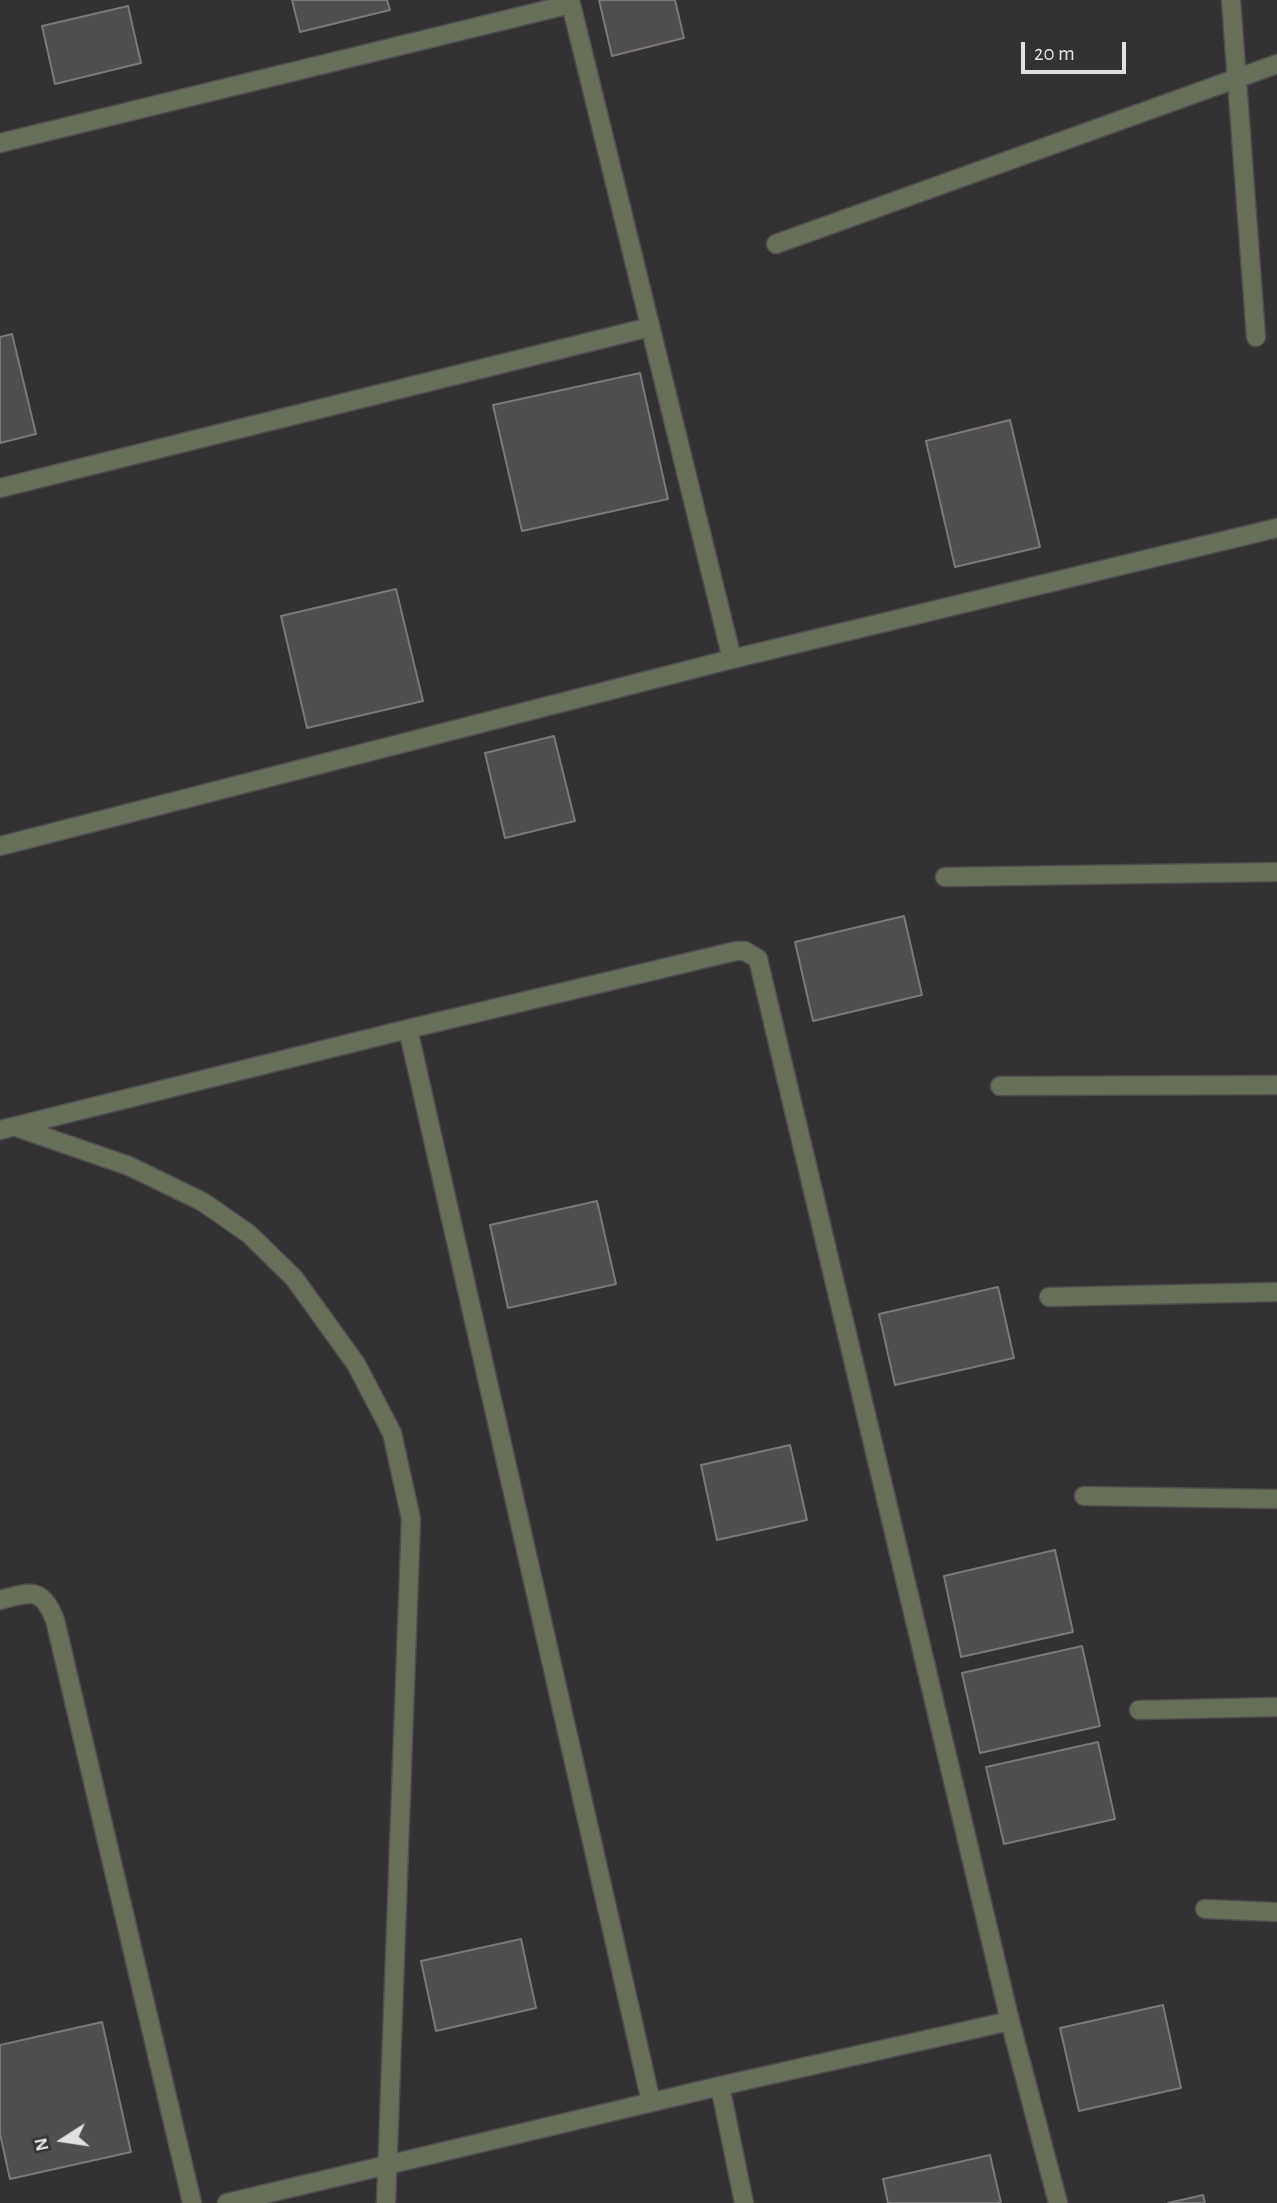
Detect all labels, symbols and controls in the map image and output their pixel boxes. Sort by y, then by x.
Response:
scale bar [1025,28,1130,72]
text: 20 m [1034,43,1075,64]
north arrow [28,2105,98,2175]
text: N [31,2136,53,2153]

